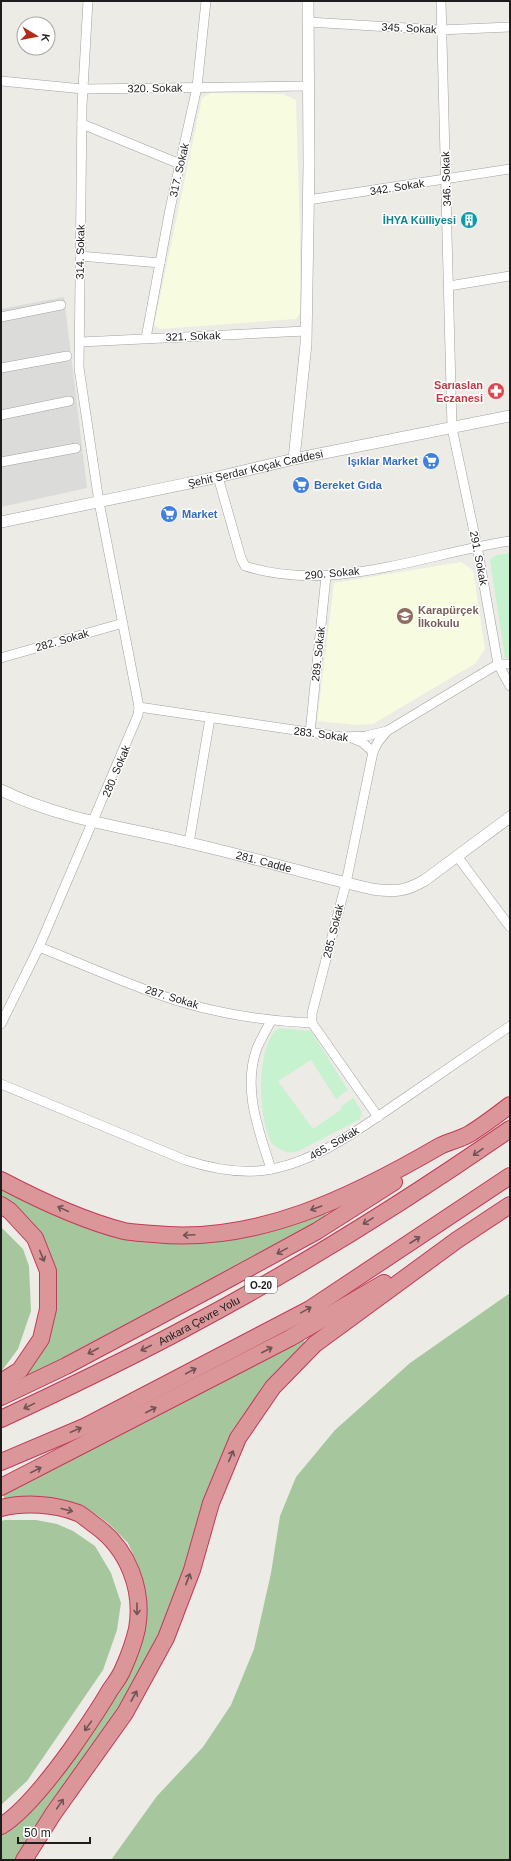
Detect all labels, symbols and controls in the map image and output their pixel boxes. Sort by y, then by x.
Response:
north arrow [16,16,56,56]
street label: 345. Sokak [381,21,437,35]
text: K [39,33,52,43]
street label: 320. Sokak [127,82,183,94]
street label: 317. Sokak [167,141,191,198]
street label: 346. Sokak [439,151,453,207]
street label: 342. Sokak [369,177,426,197]
building icon: İHYA Külliyesi [459,210,479,230]
place label: İHYA Külliyesi [383,214,456,226]
street label: 314. Sokak [74,224,86,280]
street label: 321. Sokak [165,329,221,343]
place label: Sarıaslan Eczanesi [434,379,483,404]
pharmacy icon: Sarıaslan Eczanesi [486,381,506,401]
street label: Şehit Serdar Koçak Caddesi [187,447,324,489]
supermarket icon: Işıklar Market [421,451,441,471]
place label: Işıklar Market [348,455,418,467]
supermarket icon: Bereket Gıda [291,475,311,495]
place label: Bereket Gıda [314,479,383,491]
supermarket icon: Market [159,504,179,524]
place label: Market [182,508,218,520]
street label: 291. Sokak [468,530,490,587]
street label: 290. Sokak [304,565,360,581]
place label: Karapürçek İlkokulu [418,604,479,629]
school or university icon: Karapürçek İlkokulu [395,606,415,626]
street label: 289. Sokak [309,626,327,682]
street label: 282. Sokak [34,627,91,653]
street label: 283. Sokak [293,725,350,743]
street label: 280. Sokak [100,743,132,799]
street label: 281. Cadde [235,849,293,875]
street label: 285. Sokak [321,902,346,959]
street label: 287. Sokak [144,983,201,1011]
street label: 465. Sokak [307,1124,361,1162]
one-way arrow [472,1148,484,1156]
one-way arrow [310,1204,322,1212]
one-way arrow [58,1205,70,1212]
one-way arrow [363,1217,374,1225]
one-way arrow [183,1232,196,1239]
one-way arrow [410,1236,421,1244]
one-way arrow [276,1247,288,1255]
one-way arrow [38,1250,46,1262]
road number: O-20 [245,1277,277,1293]
street label: Ankara Çevre Yolu [156,1294,242,1348]
one-way arrow [300,1306,312,1314]
one-way arrow [140,1345,152,1352]
one-way arrow [260,1346,272,1353]
one-way arrow [87,1348,99,1356]
one-way arrow [185,1367,197,1374]
one-way arrow [24,1403,36,1410]
one-way arrow [145,1406,157,1413]
one-way arrow [69,1426,81,1433]
one-way arrow [227,1450,235,1462]
one-way arrow [29,1465,41,1473]
one-way arrow [60,1507,73,1515]
one-way arrow [185,1573,193,1585]
one-way arrow [133,1602,141,1615]
one-way arrow [131,1691,138,1703]
one-way arrow [84,1721,92,1732]
one-way arrow [56,1798,64,1809]
scale bar [18,1819,90,1845]
text: 50 m [24,1826,51,1840]

